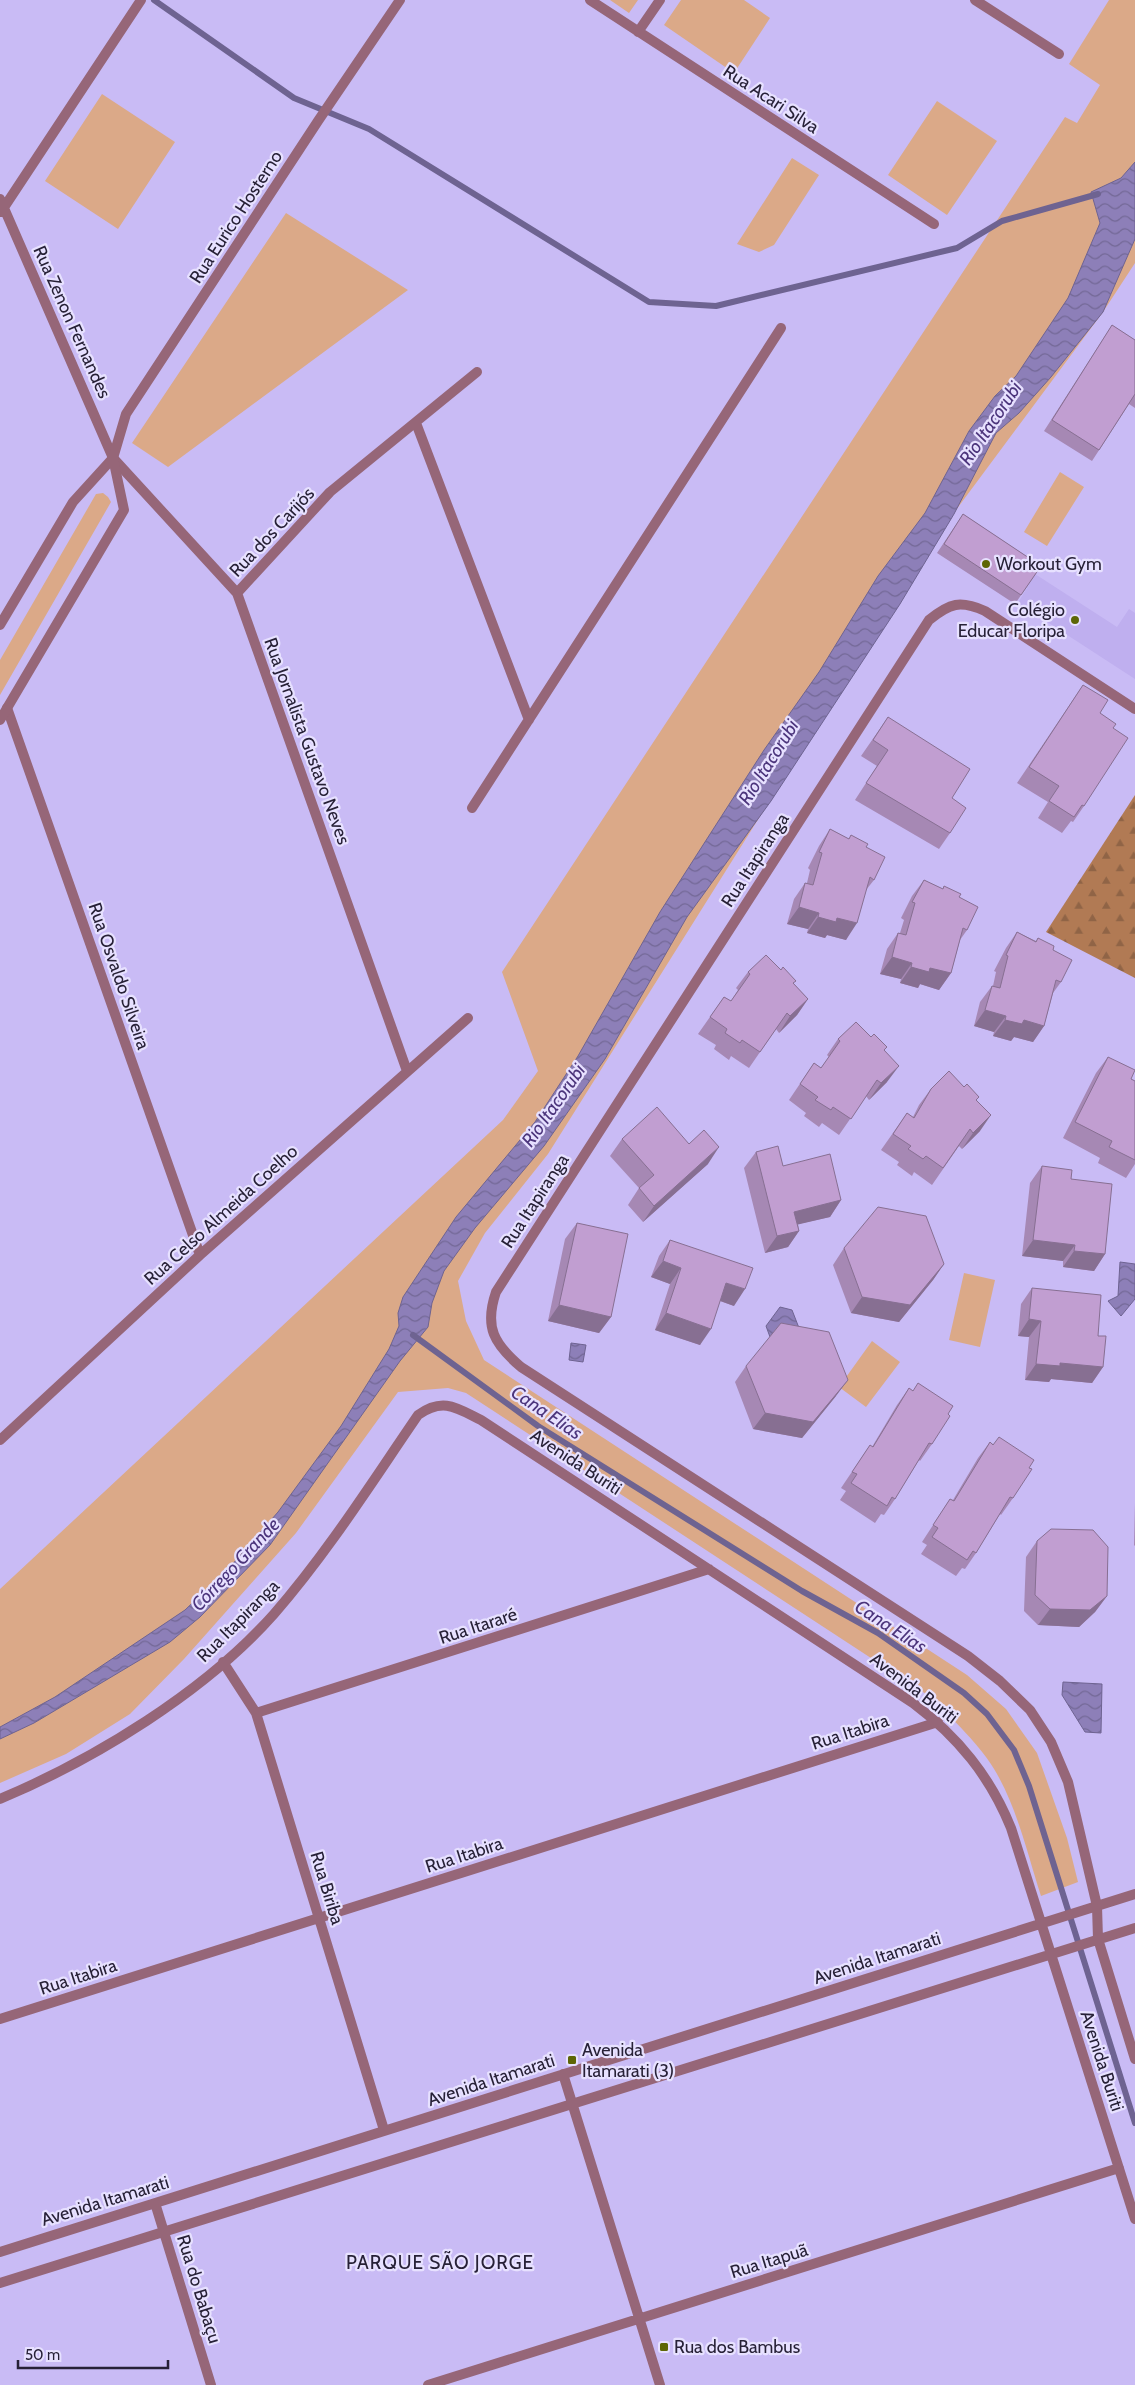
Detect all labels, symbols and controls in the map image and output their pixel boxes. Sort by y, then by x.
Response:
street label: Rua Acari Silva [719,60,823,138]
street label: Rua Eurico Hosterno [185,146,287,288]
street label: Rua Zenon Fernandes [29,242,115,402]
water label: Rio Itacorubi [954,376,1027,469]
street label: Rua dos Carijós [225,483,319,581]
place label: Workout Gym [996,553,1102,575]
marker: Workout Gym [980,558,992,570]
place label: Colégio Educar Floripa [958,599,1065,642]
marker: Colégio Educar Floripa [1069,614,1081,626]
street label: Rua Jornalista Gustavo Neves [259,635,355,847]
water label: Rio Itacorubi [733,715,804,809]
street label: Rua Itapiranga [716,809,794,911]
street label: Rua Osvaldo Silveira [84,900,155,1053]
water label: Rio Itacorubi [517,1059,591,1151]
street label: Rua Celso Almeida Coelho [140,1140,302,1290]
street label: Rua Itapiranga [496,1150,574,1252]
water label: Cana Elias [507,1380,587,1445]
street label: Avenida Buriti [526,1424,626,1500]
water label: Córrego Grande [186,1513,284,1616]
street label: Rua Itapiranga [192,1575,284,1667]
water label: Cana Elias [851,1595,931,1658]
street label: Rua Itararé [436,1603,520,1649]
street label: Avenida Buriti [866,1648,962,1728]
street label: Rua Itabira [809,1709,892,1755]
street label: Rua Itabira [423,1832,506,1878]
street label: Rua Biriba [305,1849,349,1928]
street label: Avenida Itamarati [811,1927,943,1989]
street label: Rua Itabira [37,1954,120,2000]
street label: Avenida Buriti [1075,2008,1129,2114]
place label: Avenida Itamarati (3) [582,2039,674,2082]
street label: Avenida Itamarati [425,2049,557,2111]
marker: Avenida Itamarati (3) [566,2054,578,2066]
street label: Avenida Itamarati [38,2171,172,2231]
street label: Rua do Babaçu [172,2232,226,2346]
street label: Rua Itapuã [728,2239,811,2283]
district label: PARQUE SÃO JORGE [346,2250,534,2274]
place label: Rua dos Bambus [674,2336,800,2358]
scale bar [18,2338,168,2370]
marker: Rua dos Bambus [658,2341,670,2353]
text: 50 m [25,2346,60,2364]

